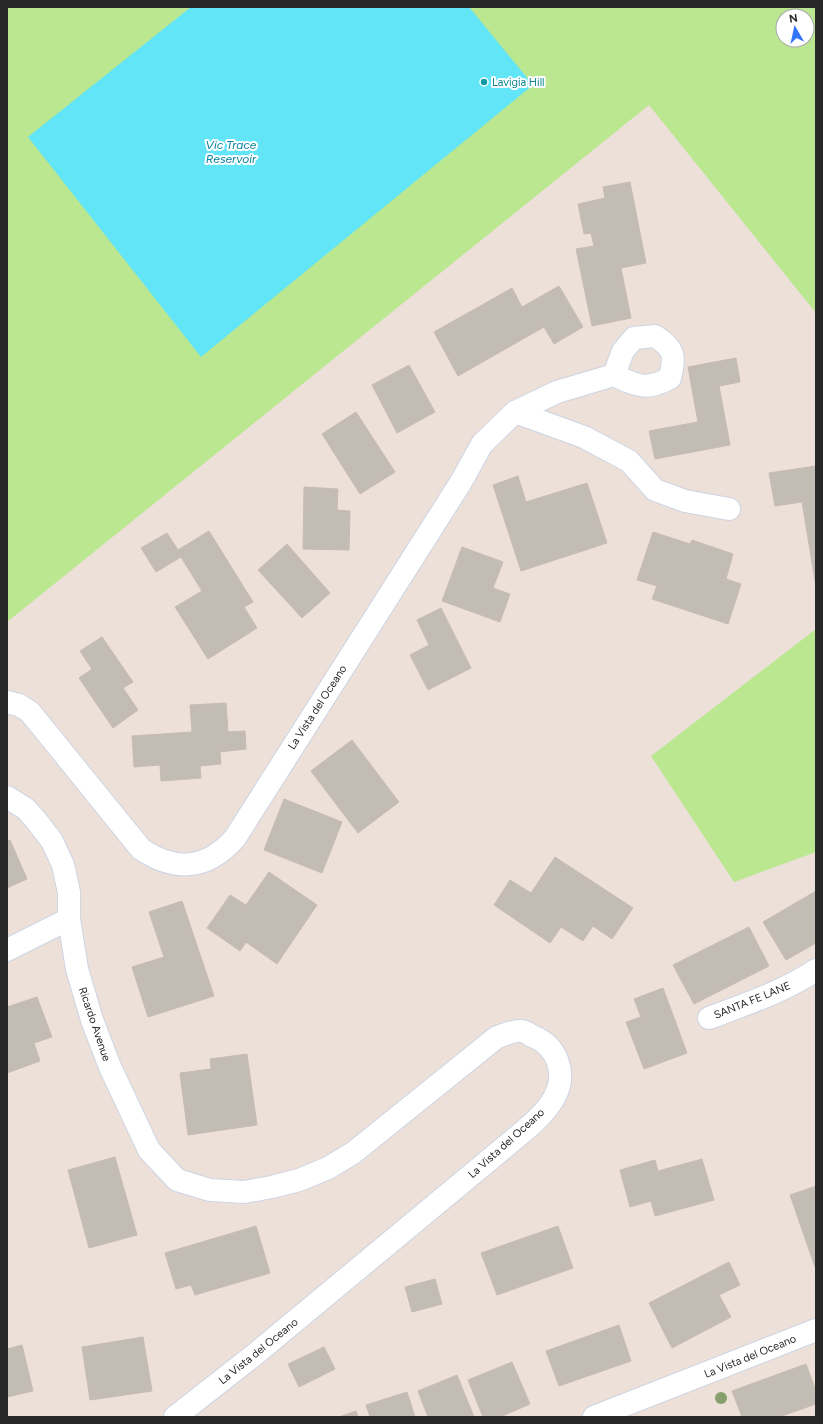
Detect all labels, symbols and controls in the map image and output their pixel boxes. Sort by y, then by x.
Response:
north arrow [775,8,815,48]
text: N [788,12,799,26]
place label: Lavigia Hill [492,76,545,89]
marker: Lavigia Hill [479,77,489,87]
water label: Vic Trace Reservoir [206,138,257,166]
street label: La Vista del Oceano [285,663,350,752]
street label: SANTA FE LANE [712,979,792,1022]
street label: Ricardo Avenue [76,985,113,1063]
street label: La Vista del Oceano [466,1106,547,1181]
street label: La Vista del Oceano [216,1315,300,1387]
street label: La Vista del Oceano [702,1332,798,1381]

